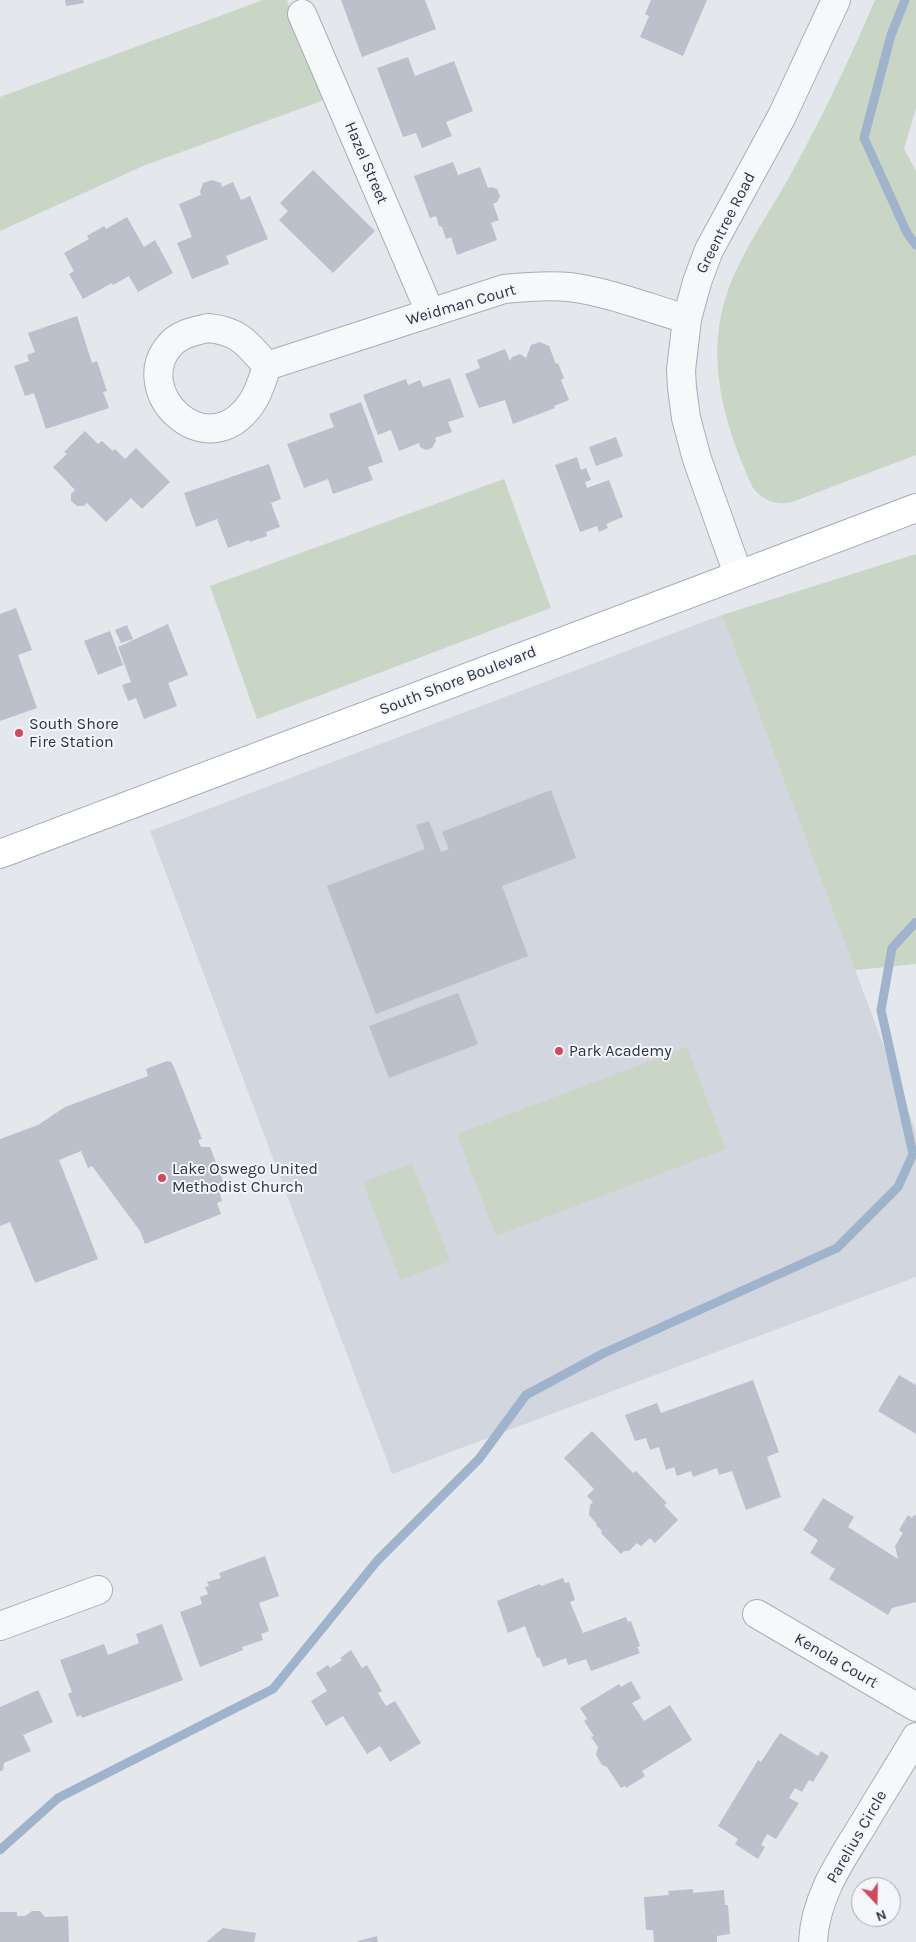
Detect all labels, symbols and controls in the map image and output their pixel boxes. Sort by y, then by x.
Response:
street label: Hazel Street [340,119,392,207]
street label: Greentree Road [692,169,760,277]
street label: Weidman Court [404,280,518,330]
street label: South Shore Boulevard [377,642,539,720]
place label: South Shore Fire Station [29,714,119,752]
marker: South Shore Fire Station [13,727,25,739]
place label: Park Academy [569,1041,672,1061]
marker: Park Academy [553,1045,565,1057]
place label: Lake Oswego United Methodist Church [172,1159,318,1197]
marker: Lake Oswego United Methodist Church [156,1172,168,1184]
street label: Kenola Court [791,1629,881,1693]
street label: Parelius Circle [823,1787,891,1887]
north arrow [851,1877,901,1927]
text: N [873,1906,889,1925]

